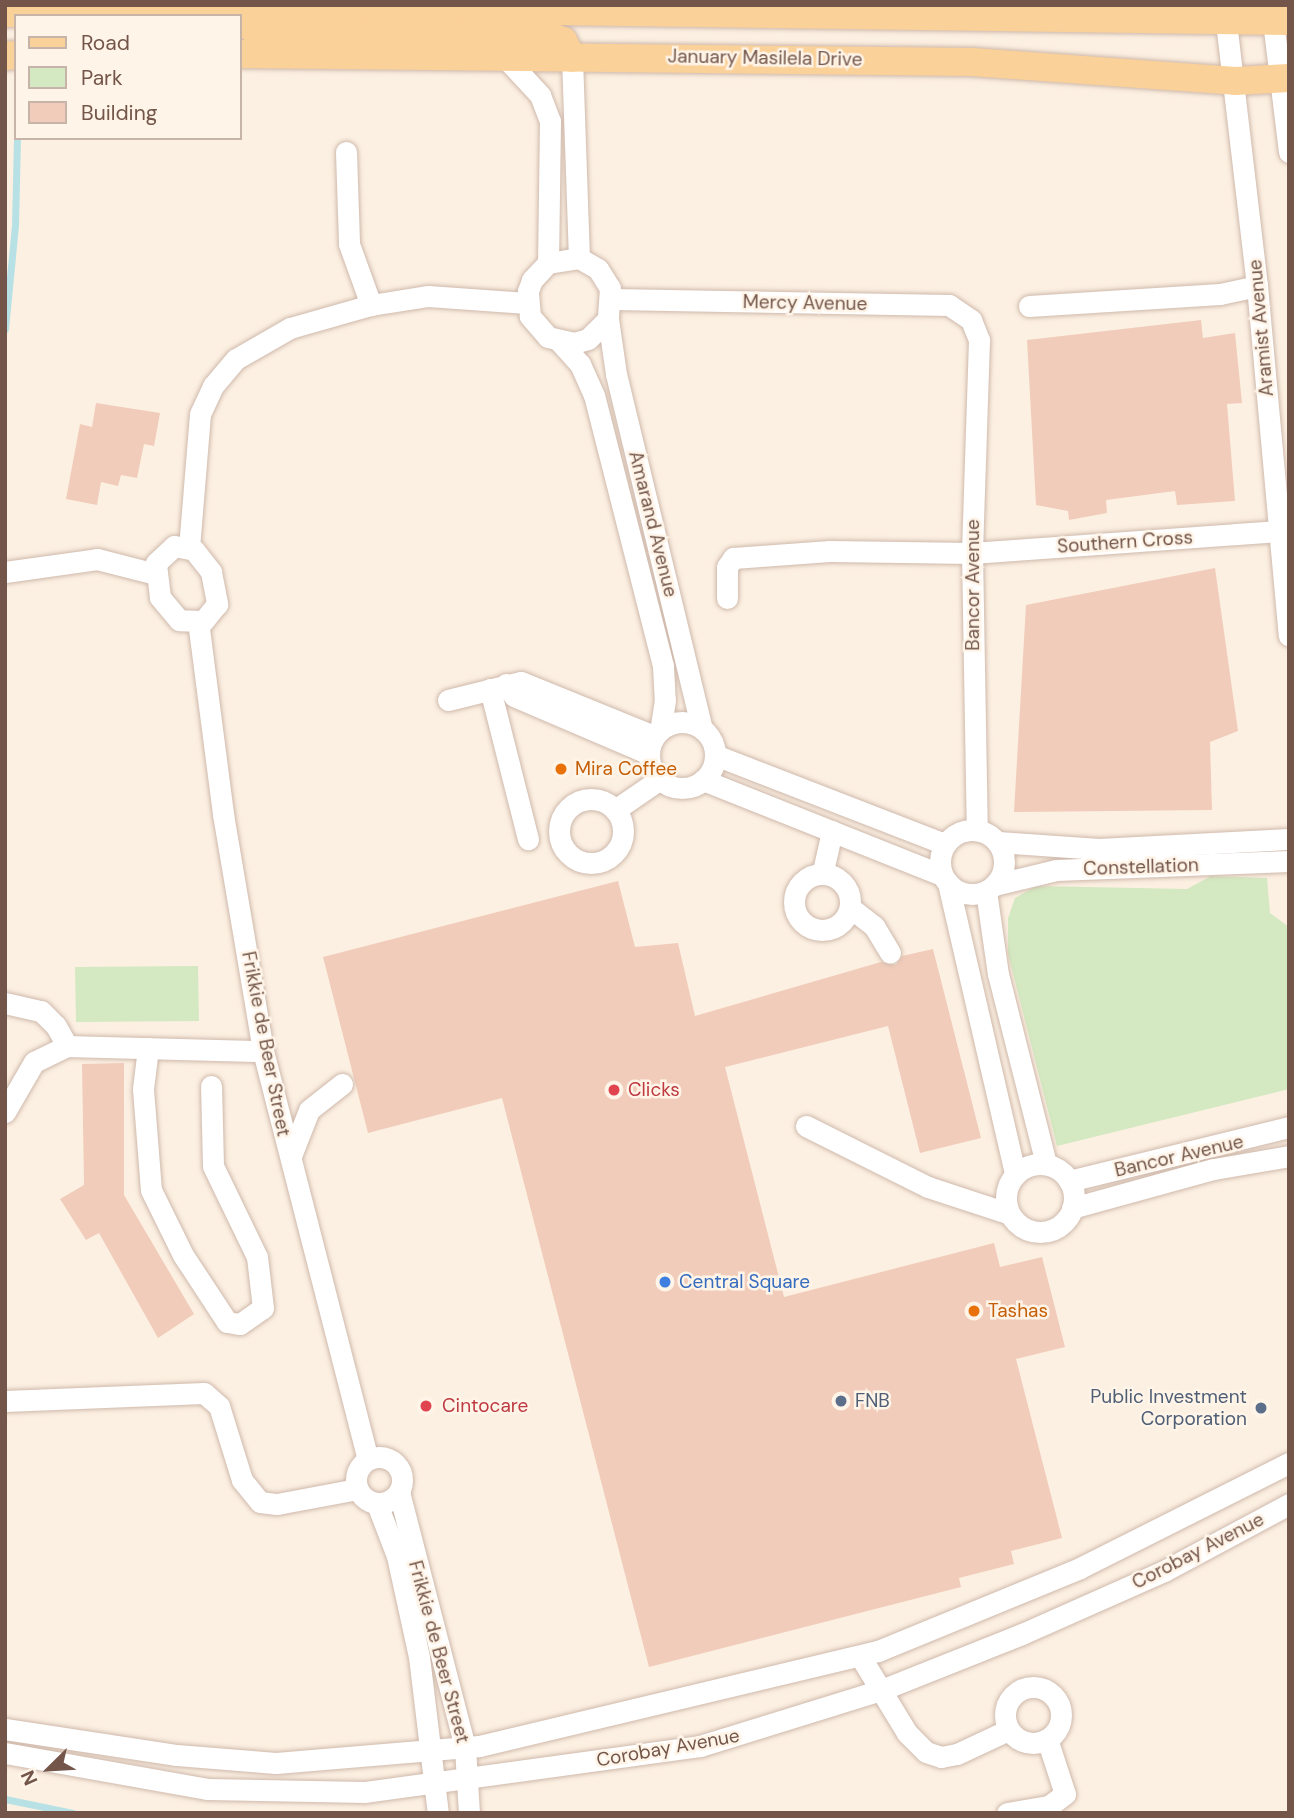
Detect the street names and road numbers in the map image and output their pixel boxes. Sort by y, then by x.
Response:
street label: January Masilela Drive [667,45,863,71]
street label: Aramist Avenue [1244,258,1278,398]
street label: Mercy Avenue [743,291,867,315]
street label: Amarand Avenue [624,449,682,599]
street label: Bancor Avenue [962,519,984,651]
street label: Southern Cross [1056,526,1194,558]
street label: Constellation [1083,854,1199,880]
street label: Frikkie de Beer Street [237,950,295,1138]
street label: Bancor Avenue [1112,1130,1246,1182]
street label: Corobay Avenue [1128,1508,1268,1594]
street label: Frikkie de Beer Street [404,1558,474,1746]
street label: Corobay Avenue [595,1724,741,1772]

